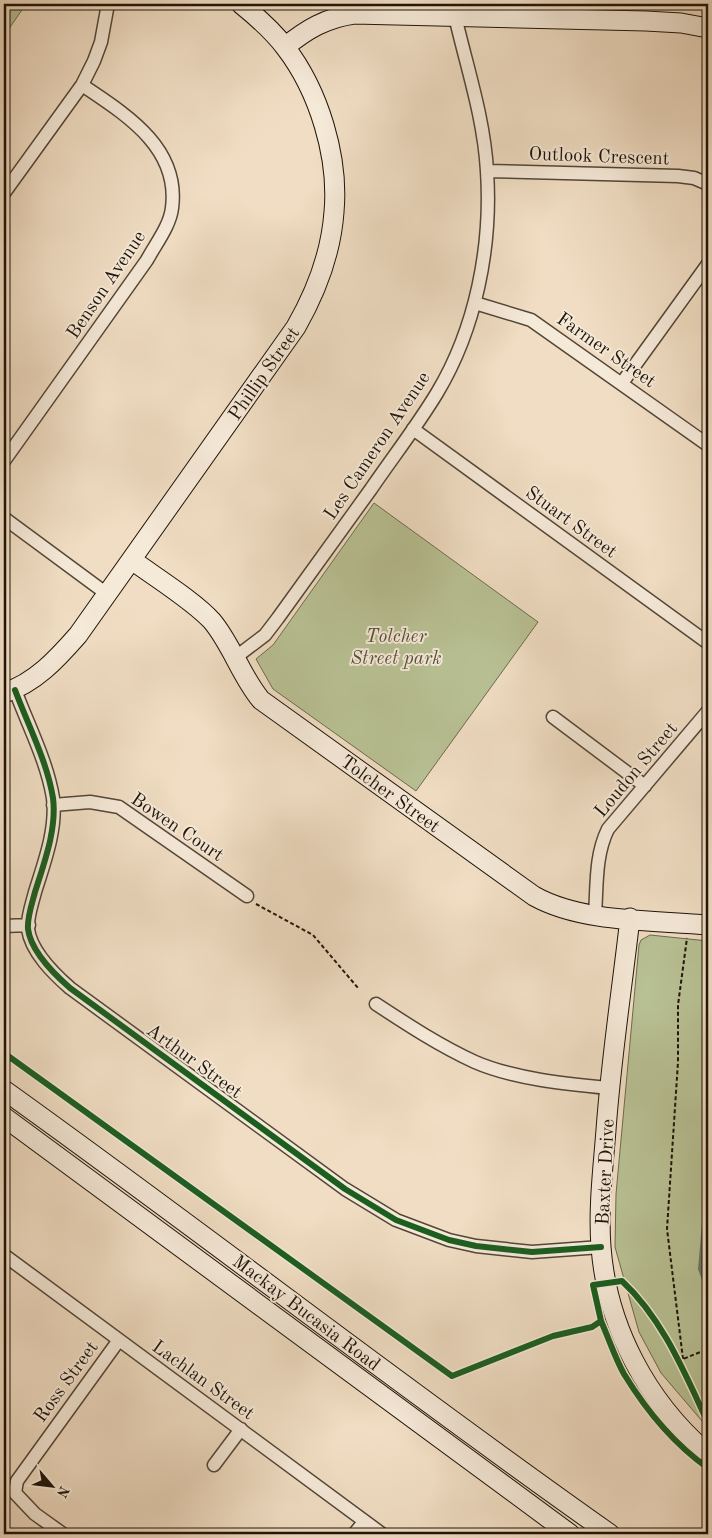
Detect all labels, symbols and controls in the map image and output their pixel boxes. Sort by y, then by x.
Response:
street label: Outlook Crescent [528,146,670,169]
street label: Benson Avenue [64,228,150,343]
street label: Farmer Street [553,310,659,392]
street label: Phillip Street [226,324,304,425]
street label: Les Cameron Avenue [322,369,435,524]
street label: Stuart Street [521,484,620,562]
park label: Tolcher Street park [351,628,441,669]
street label: Loudon Street [592,719,682,822]
street label: Tolcher Street [336,753,443,837]
street label: Bowen Court [127,790,226,866]
street label: Arthur Street [142,1021,245,1103]
street label: Baxter Drive [594,1118,619,1226]
street label: Mackay Bucasia Road [228,1252,383,1376]
street label: Ross Street [31,1338,103,1427]
street label: Lachlan Street [148,1338,257,1424]
north arrow [28,1460,78,1510]
text: N [54,1484,71,1500]

